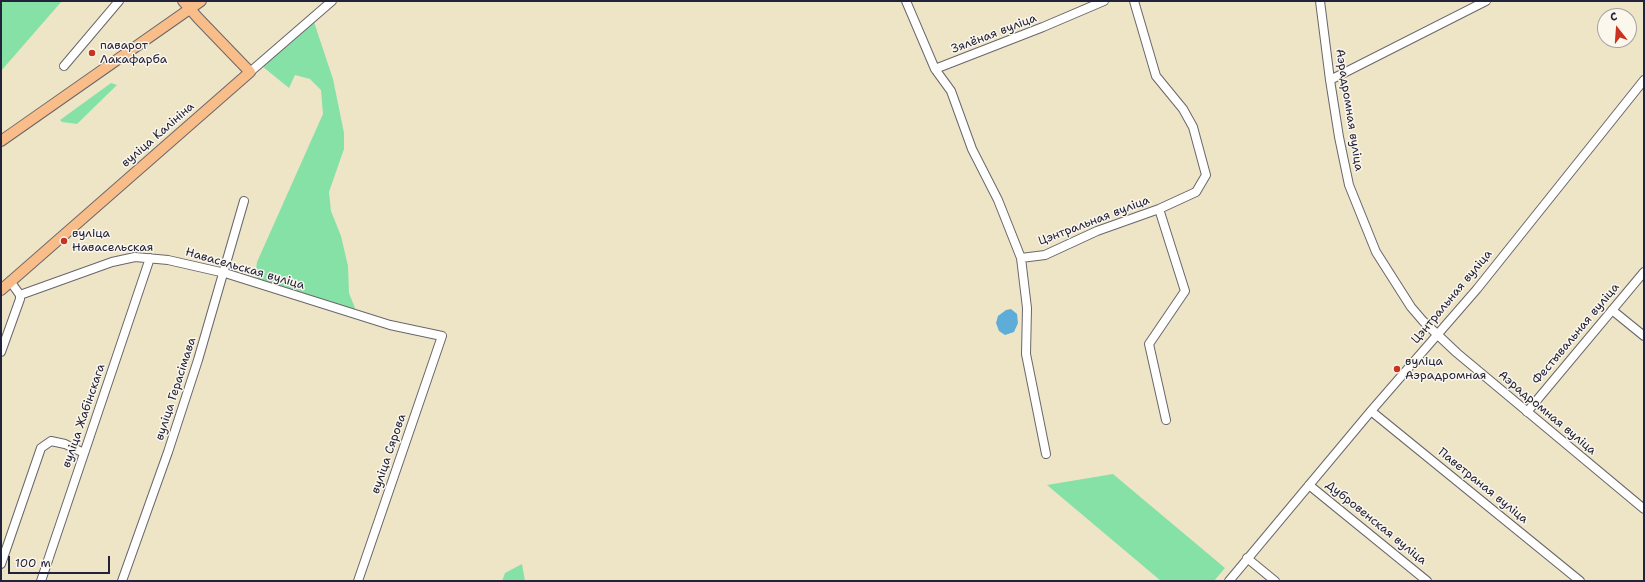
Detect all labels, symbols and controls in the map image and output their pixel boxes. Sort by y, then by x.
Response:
north arrow [1597,8,1637,48]
text: С [1608,9,1619,25]
street label: Зялёная вуліца [949,11,1039,57]
place label: паварот Лакафарба [100,39,167,67]
marker: паварот Лакафарба [87,48,97,58]
street label: Аэрадромная вуліца [1332,48,1366,172]
street label: вуліца Калініна [119,100,197,170]
street label: Цэнтральная вуліца [1036,193,1152,249]
place label: вуліца Навасельская [72,227,153,255]
marker: вуліца Навасельская [59,236,69,246]
street label: Навасельская вуліца [184,245,306,293]
street label: Цэнтральная вуліца [1408,247,1496,347]
street label: Фестывальная вуліца [1529,280,1623,388]
street label: вуліца Герасімава [153,336,199,442]
place label: вуліца Аэрадромная [1405,355,1486,383]
street label: вуліца Жабінскага [59,362,109,470]
marker: вуліца Аэрадромная [1392,364,1402,374]
street label: Аэрадромная вуліца [1495,368,1599,458]
street label: вуліца Сярова [369,412,409,496]
street label: Паветраная вуліца [1435,445,1531,527]
street label: Дубровенская вуліца [1323,478,1429,568]
scale bar [10,548,112,574]
text: 100 m [15,555,51,571]

